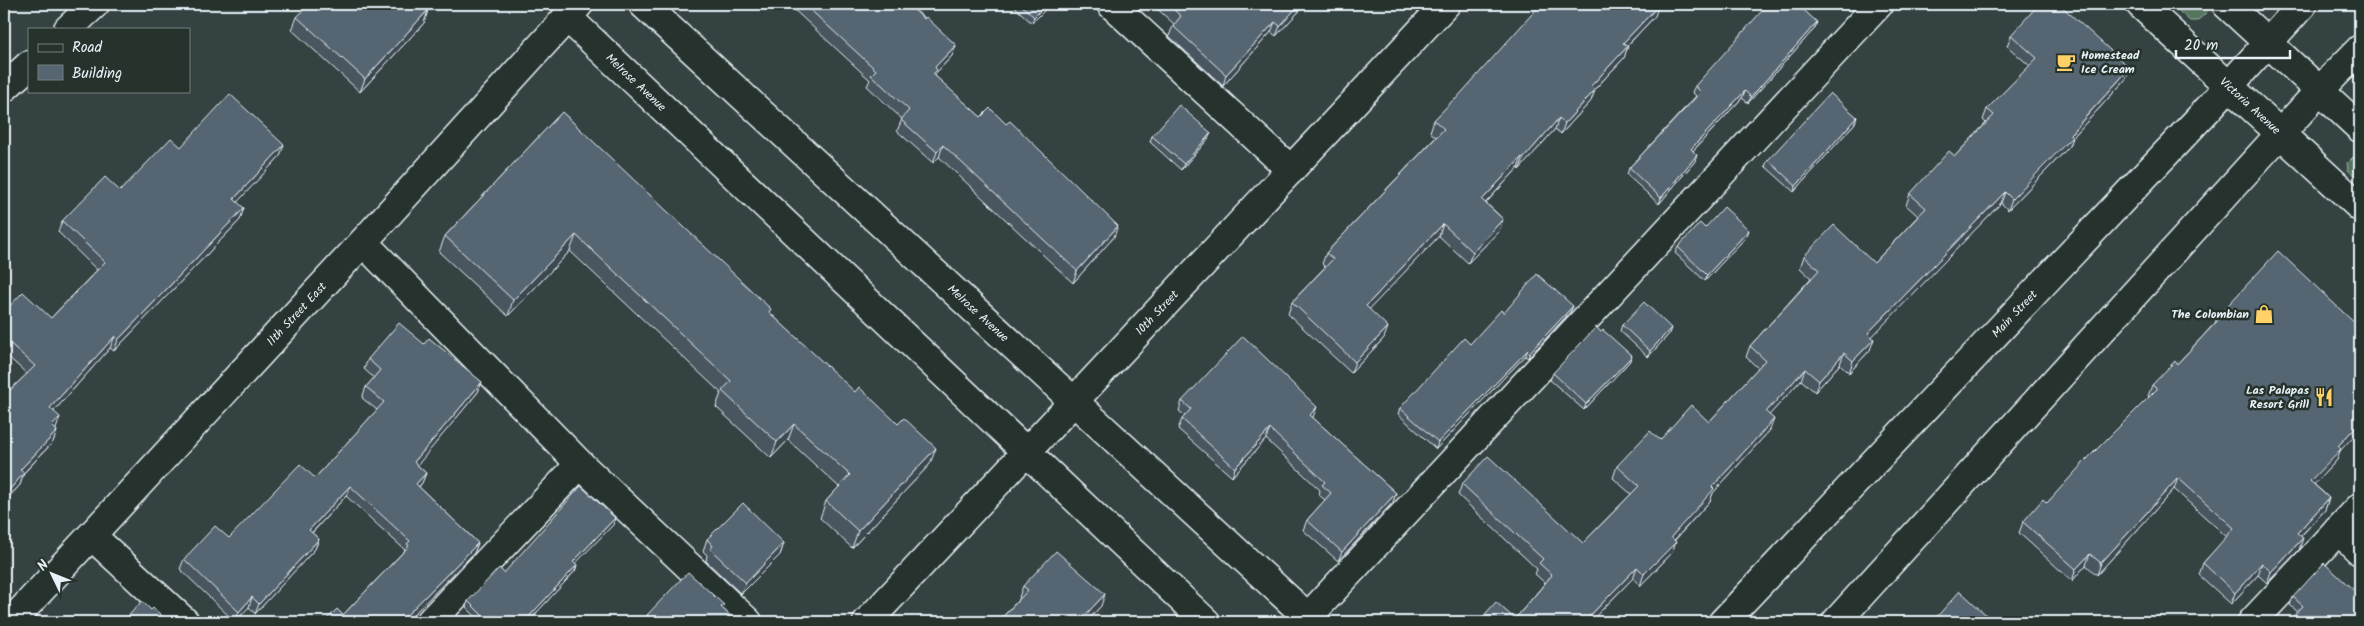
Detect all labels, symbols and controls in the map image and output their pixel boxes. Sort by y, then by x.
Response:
legend [28,28,190,92]
scale bar [2176,28,2290,60]
text: 20 m [2184,34,2218,58]
text: Road [72,36,103,60]
place label: Homestead Ice Cream [2081,46,2140,79]
street label: Melrose Avenue [601,49,671,116]
cafe icon: Homestead Ice Cream [2055,51,2077,73]
text: Building [72,62,122,86]
street label: Victoria Avenue [2215,73,2286,139]
street label: 11th Street East [262,277,331,350]
street label: Melrose Avenue [943,280,1014,347]
street label: 10th Street [1131,285,1183,340]
street label: Main Street [1987,285,2042,342]
shop icon: The Colombian [2253,303,2275,325]
place label: The Colombian [2171,305,2249,324]
place label: Las Palapas Resort Grill [2246,381,2310,414]
restaurant icon: Las Palapas Resort Grill [2313,386,2335,408]
north arrow [28,548,78,598]
text: N [32,555,54,577]

